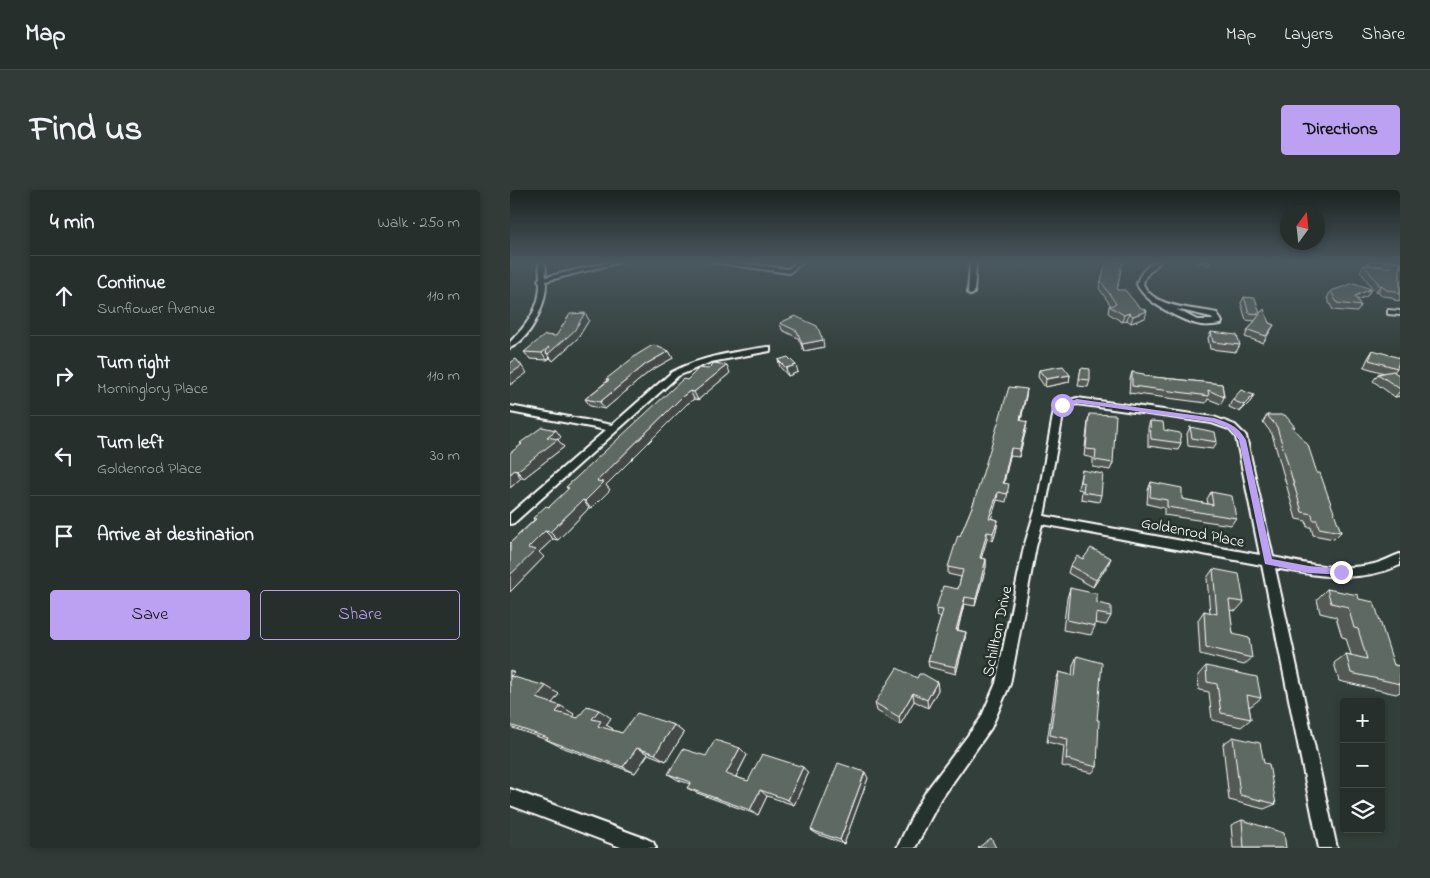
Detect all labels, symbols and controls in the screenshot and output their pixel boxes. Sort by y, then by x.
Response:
text: Map [25,17,66,52]
text: Map [1226,22,1256,48]
text: Layers [1284,22,1334,48]
text: Share [1362,22,1405,48]
text: Find us [30,105,142,156]
button: Directions [1281,105,1400,155]
north arrow [1280,205,1325,250]
text: 4 min [50,208,94,238]
text: Walk · 250 m [377,211,460,235]
text: Continue [97,270,165,297]
icon: ahead [50,282,78,310]
text: 110 m [426,284,460,308]
text: Sunflower Avenue [97,297,215,321]
text: Turn right [97,350,170,377]
icon: right [50,362,78,390]
text: 110 m [426,364,460,388]
text: Morninglory Place [97,377,208,401]
route start [1051,394,1074,417]
text: Turn left [97,430,164,457]
icon: left [50,442,78,470]
text: 30 m [430,444,460,468]
text: Goldenrod Place [97,457,202,481]
street label: Goldenrod Place [1139,511,1247,555]
icon: arrive [50,522,78,550]
text: Arrive at destination [97,522,254,549]
route end [1330,561,1353,584]
street label: Schillton Drive [977,583,1019,679]
button: Save [50,590,250,640]
button: Share [260,590,460,640]
map controls [1340,698,1385,833]
button: + [1340,698,1385,743]
button: − [1340,743,1385,788]
button: layers [1340,788,1385,833]

